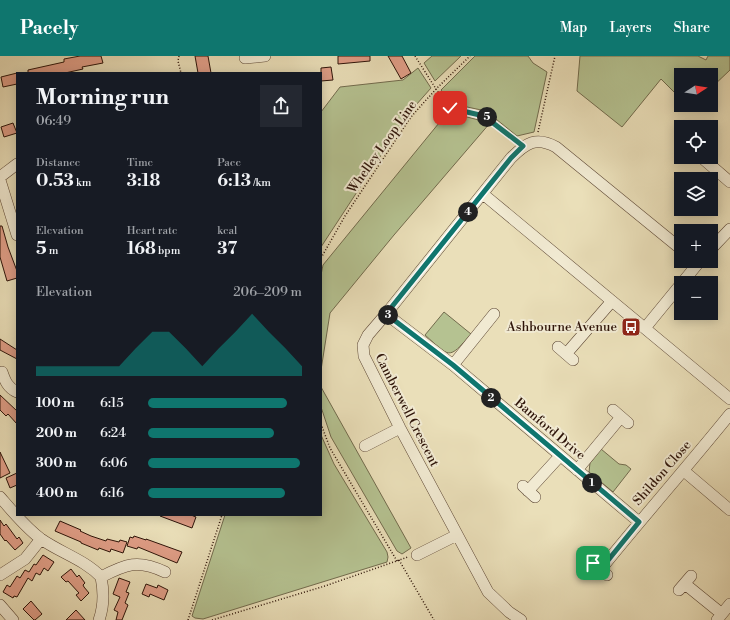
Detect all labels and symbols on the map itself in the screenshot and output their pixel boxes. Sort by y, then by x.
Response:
north arrow [674,68,718,112]
pin [433,91,467,125]
street label: Whelley Loop Line [343,97,420,197]
pin: 5 [477,107,497,127]
pin: 4 [458,202,478,222]
pin: 3 [378,305,398,325]
bus stop icon: Ashbourne Avenue [620,316,642,338]
place label: Ashbourne Avenue [506,319,617,335]
street label: Camberwell Crescent [371,351,443,470]
pin: 2 [481,388,501,408]
street label: Bamford Drive [511,394,589,464]
street label: Shildon Close [629,437,695,509]
pin: 1 [582,473,602,493]
pin [576,546,610,580]

